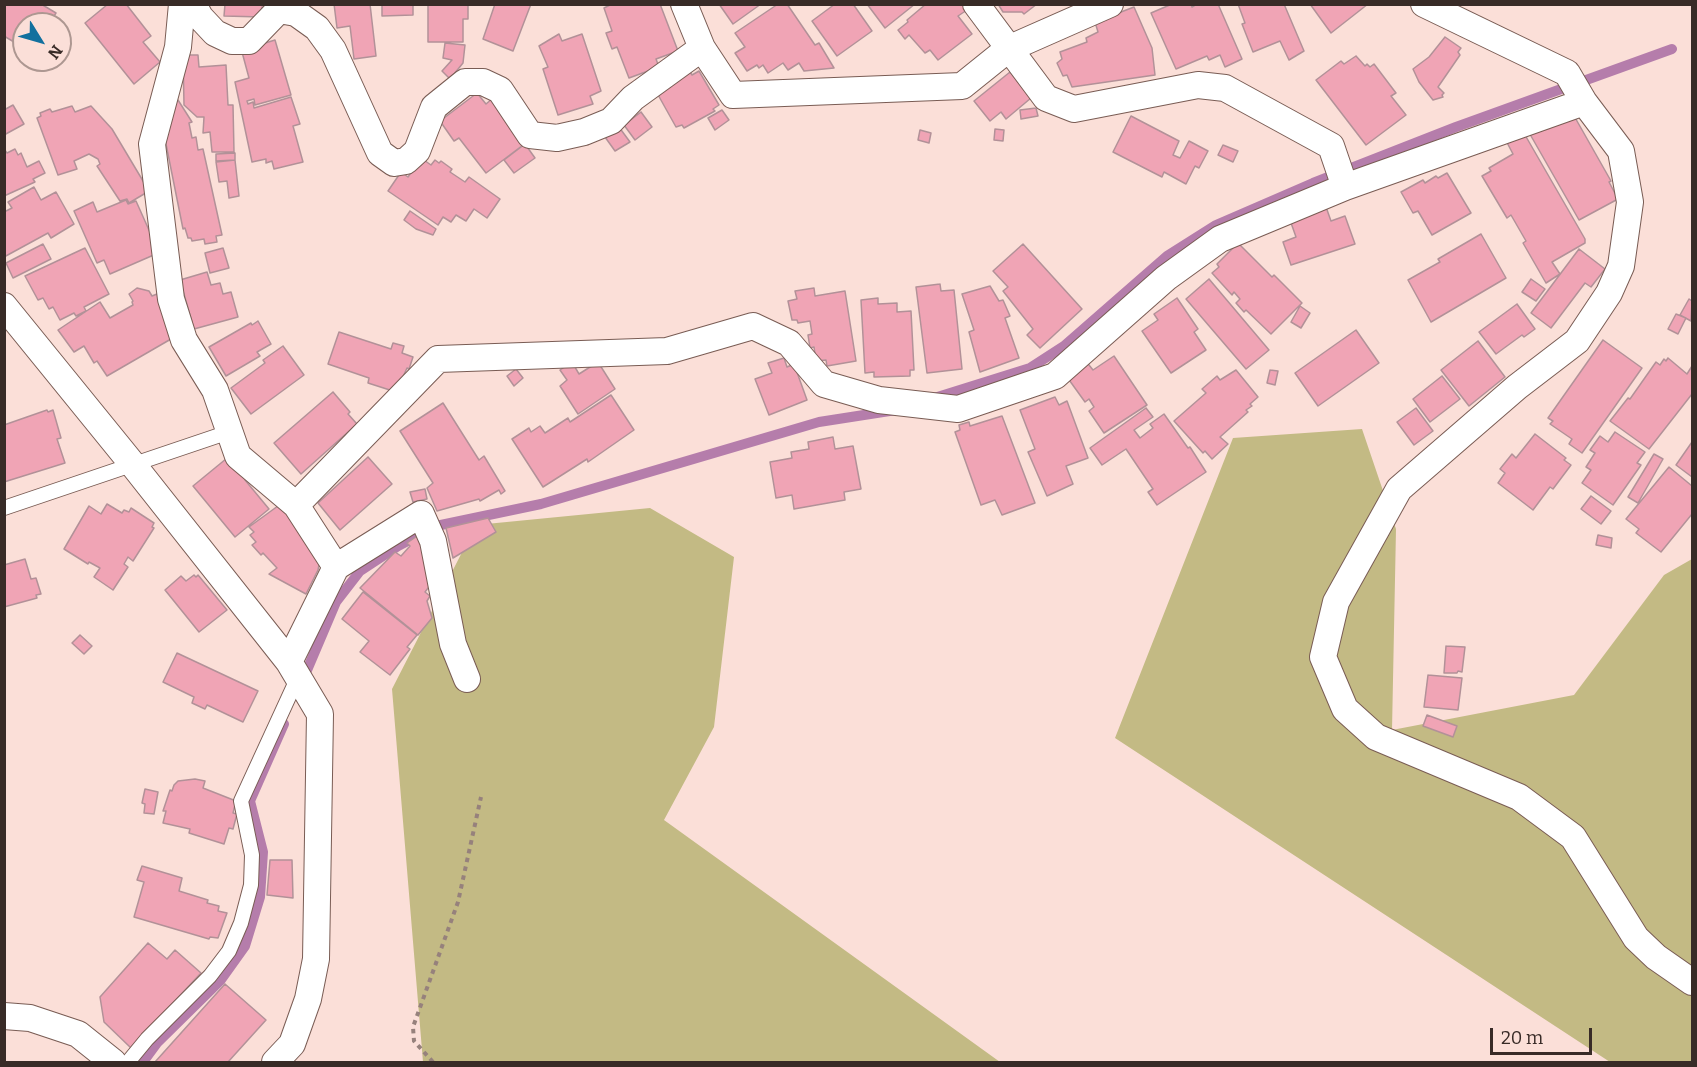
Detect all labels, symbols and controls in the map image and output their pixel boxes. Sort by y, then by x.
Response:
north arrow [12,12,72,72]
text: N [44,41,66,63]
scale bar [1493,1016,1595,1054]
text: 20 m [1501,1027,1543,1049]

